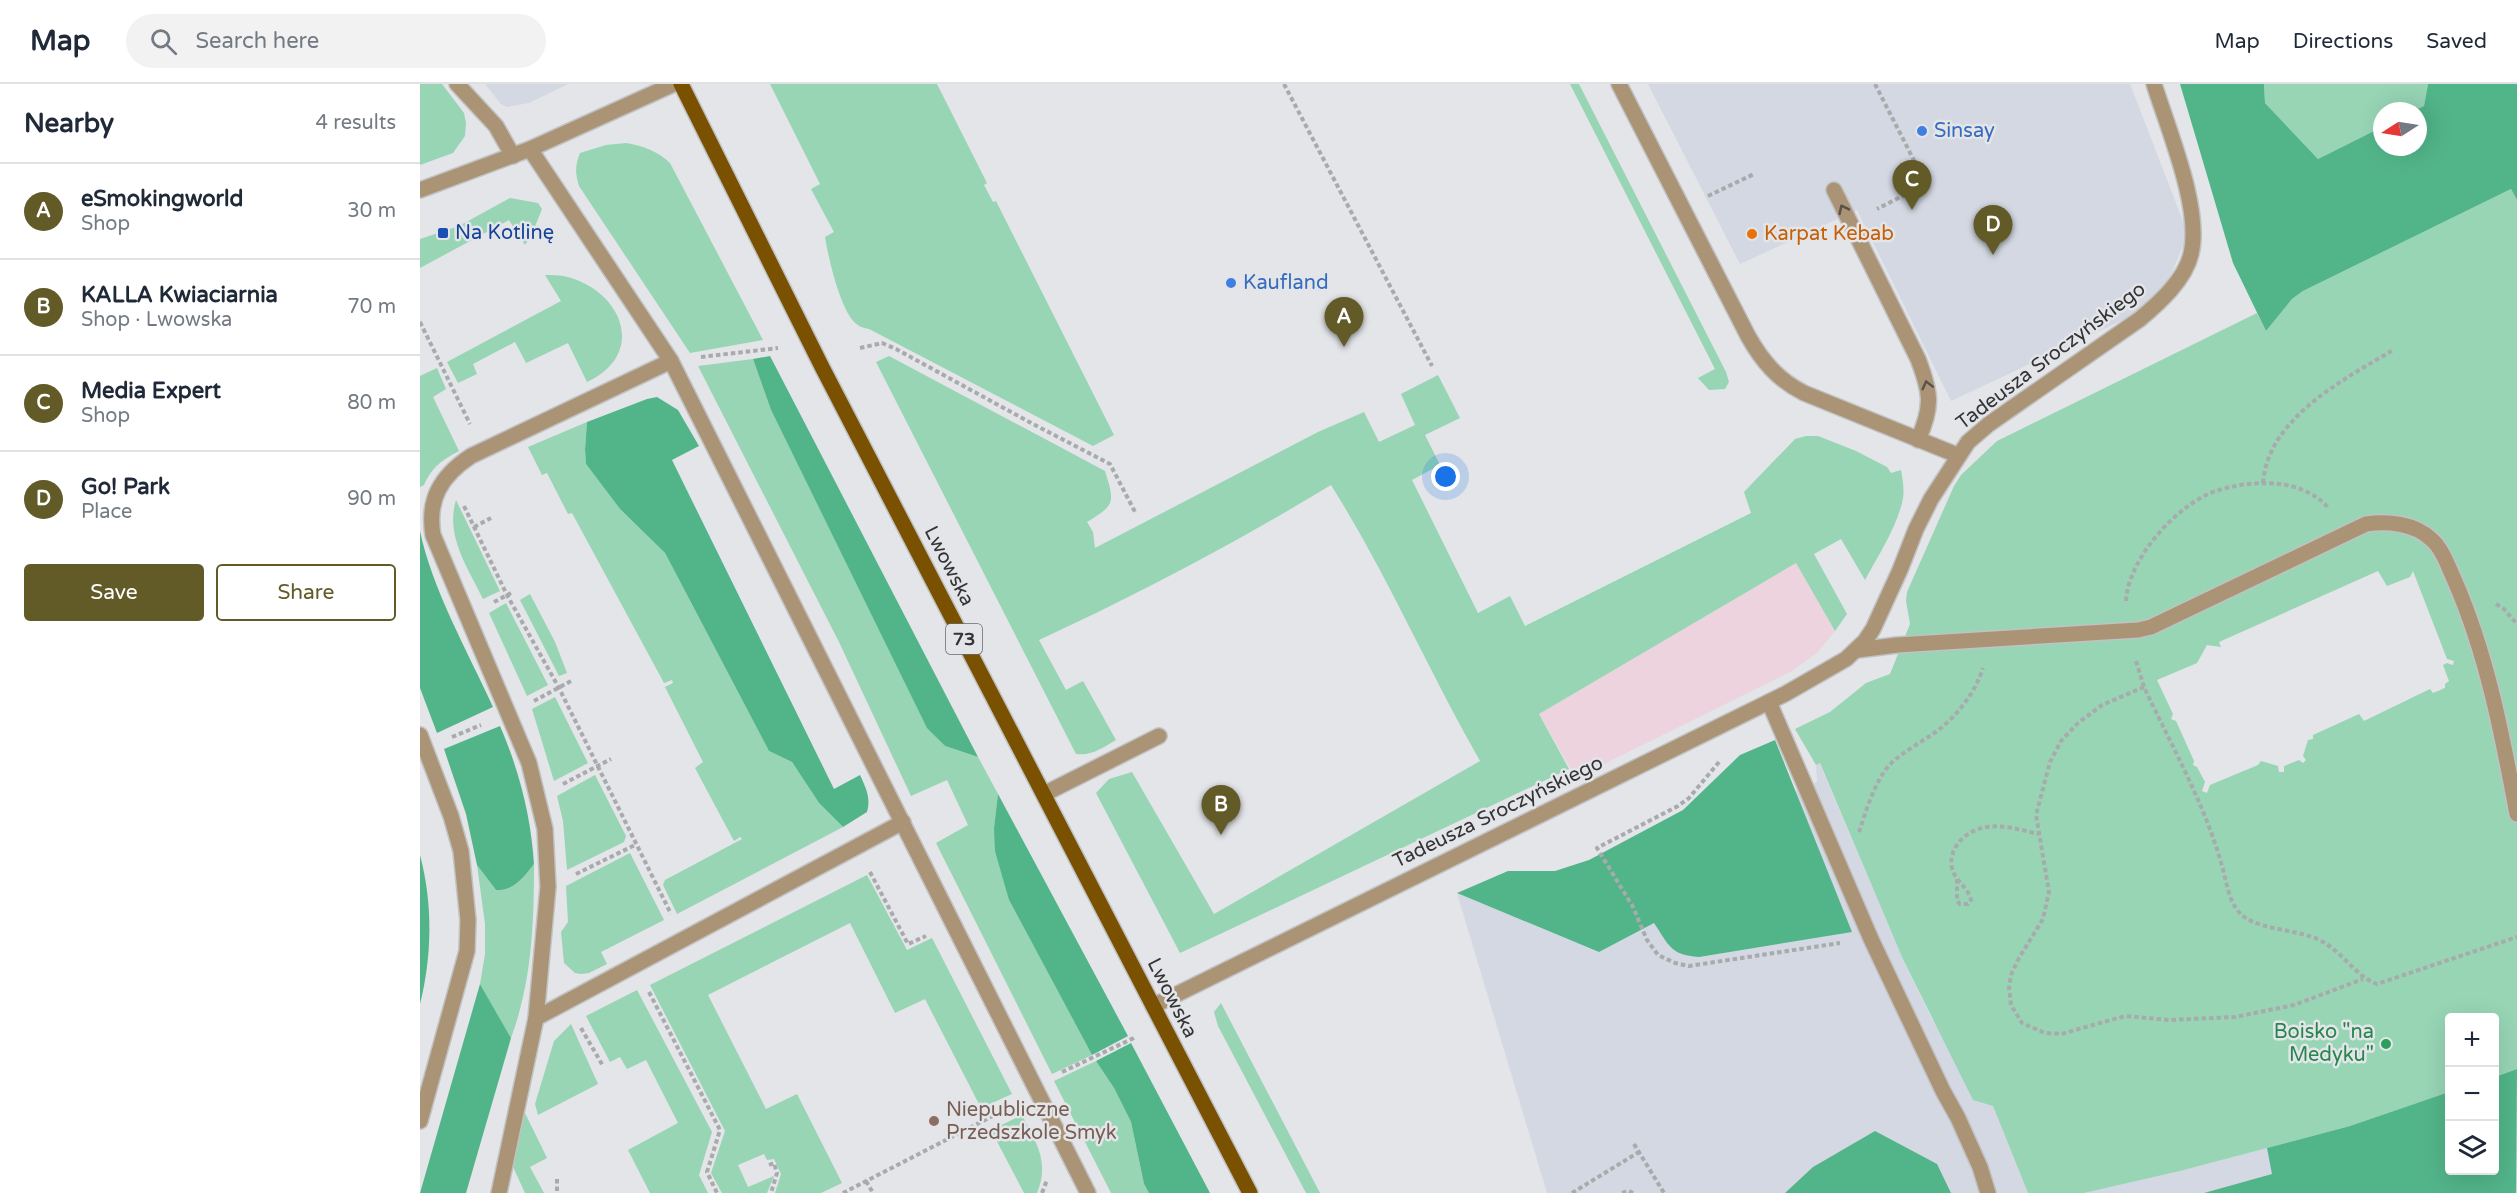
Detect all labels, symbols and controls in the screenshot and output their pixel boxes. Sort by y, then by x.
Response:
search box [126,14,546,68]
text: Map [30,24,90,58]
icon: search [147,25,180,58]
text: Search here [195,28,319,54]
text: Map [2214,29,2260,54]
text: Directions [2293,29,2393,54]
text: Saved [2426,29,2487,54]
north arrow [2373,102,2427,156]
text: Nearby [24,108,114,139]
text: 4 results [316,111,396,135]
place label: Sinsay [1934,119,1995,143]
marker: Sinsay [1915,124,1929,138]
pin: C [1892,160,1932,210]
text: eSmokingworld [81,186,243,212]
text: A [36,199,51,223]
text: 30 m [347,199,396,223]
one-way arrow [1839,204,1851,215]
pin: D [1974,206,2012,255]
text: Shop [81,212,130,236]
place label: Na Kotlinę [455,221,554,245]
place label: Karpat Kebab [1764,222,1894,246]
marker: Na Kotlinę [436,226,450,240]
marker: Karpat Kebab [1745,227,1759,241]
place label: Kaufland [1243,271,1329,295]
marker: Kaufland [1224,276,1238,290]
street label: Tadeusza Sroczyńskiego [1952,277,2150,435]
text: KALLA Kwiaciarnia [81,282,278,308]
text: B [37,295,50,319]
text: 70 m [347,295,396,319]
pin: A [1324,298,1364,347]
text: Shop · Lwowska [81,308,232,332]
text: Media Expert [81,378,221,404]
one-way arrow [1921,380,1934,390]
text: C [37,391,50,415]
text: 80 m [347,391,396,415]
text: Shop [81,404,130,428]
your location [1431,462,1460,491]
text: Go! Park [81,474,170,500]
text: D [36,487,51,511]
text: 90 m [347,487,396,511]
text: Place [81,500,132,524]
street label: Lwowska [919,522,979,610]
button: Save [24,564,204,621]
button: Share [216,564,396,621]
road number: 73 [946,624,982,654]
street label: Tadeusza Sroczyńskiego [1389,751,1607,873]
pin: B [1202,786,1240,835]
street label: Lwowska [1142,954,1202,1042]
map controls [2445,1013,2499,1175]
button: + [2445,1013,2499,1067]
place label: Boisko "na Medyku" [2274,1020,2374,1067]
marker: Boisko "na Medyku" [2379,1037,2393,1051]
button: − [2445,1067,2499,1121]
place label: Niepubliczne Przedszkole Smyk [946,1098,1117,1145]
marker: Niepubliczne Przedszkole Smyk [927,1114,941,1128]
button: layers [2445,1121,2499,1175]

